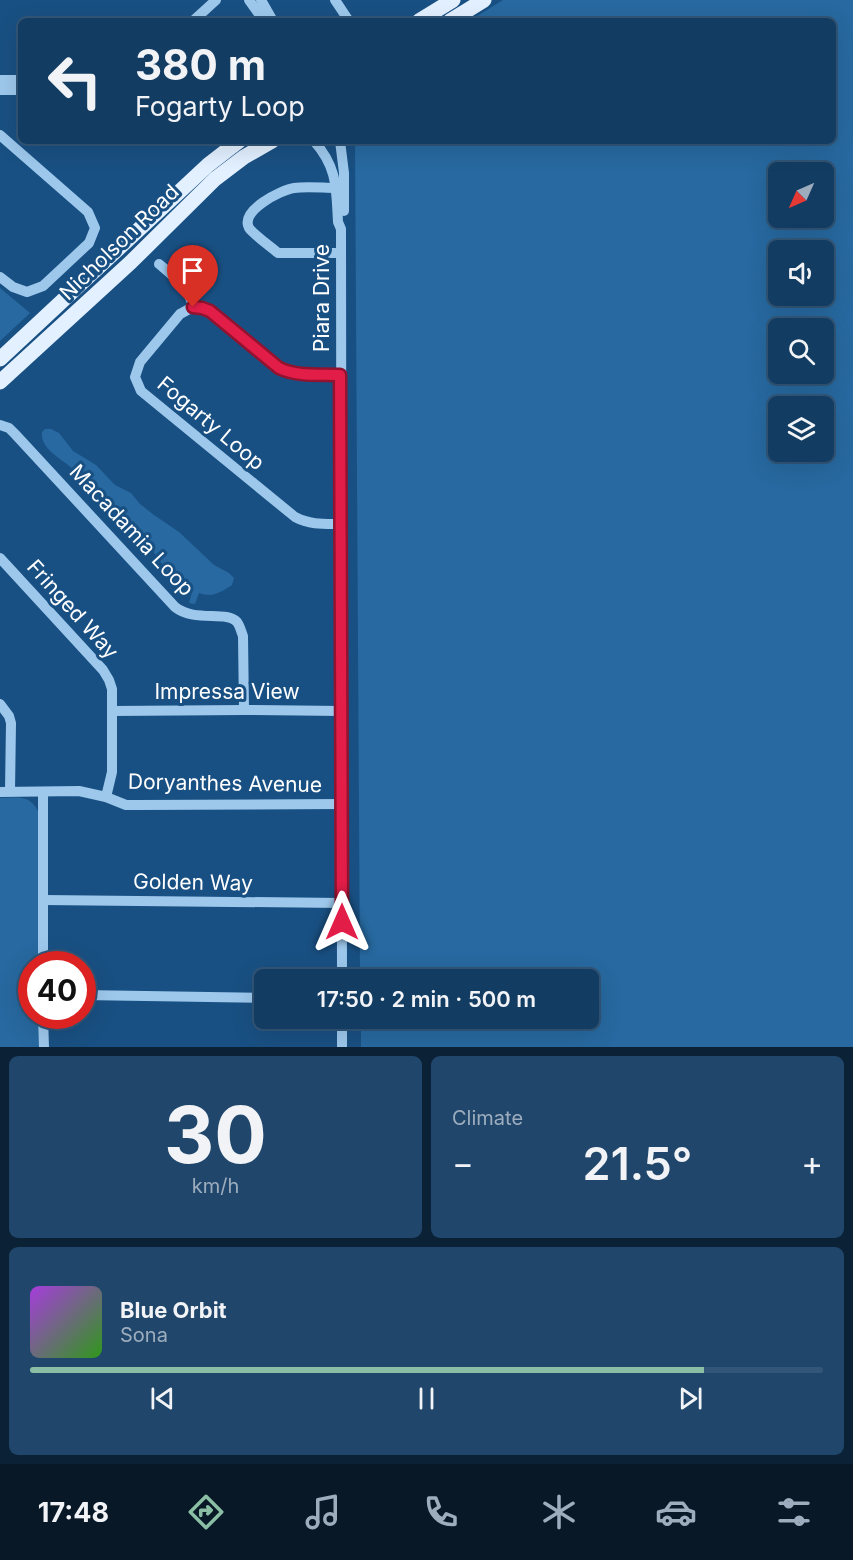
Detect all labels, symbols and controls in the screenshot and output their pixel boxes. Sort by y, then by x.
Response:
text: 380 m [135,39,266,90]
icon: left [36,42,114,120]
text: Fogarty Loop [135,90,305,123]
north arrow [768,162,834,228]
map controls [768,162,834,462]
street label: Nicholson Road [54,179,184,305]
button: sound [768,240,834,306]
street label: Piara Drive [309,244,334,352]
pin [167,245,218,307]
icon: arrive [176,254,209,287]
button: search [768,318,834,384]
street label: Fogarty Loop [152,371,270,475]
button: layers [768,396,834,462]
street label: Macadamia Loop [65,459,199,601]
street label: Fringed Way [22,554,124,664]
street label: Impressa View [154,679,300,704]
street label: Doryanthes Avenue [128,769,322,797]
street label: Golden Way [133,868,253,896]
position arrow [310,890,374,954]
speed limit sign: 40 [18,951,96,1029]
text: 17:50 · 2 min · 500 m [317,986,536,1012]
text: 30 [164,1087,267,1182]
text: Climate [452,1106,523,1130]
text: 21.5° [583,1136,692,1191]
text: − [452,1143,474,1183]
text: + [801,1143,823,1183]
text: km/h [192,1174,239,1198]
text: Blue Orbit [120,1297,227,1323]
text: Sona [120,1323,168,1347]
icon: previous [146,1382,179,1415]
icon: pause [410,1382,443,1415]
icon: next [674,1382,707,1415]
icon: directions [185,1491,227,1533]
icon: music [302,1491,344,1533]
icon: phone [420,1491,462,1533]
icon: climate [538,1491,580,1533]
icon: car [655,1491,697,1533]
icon: filters [773,1491,815,1533]
text: 17:48 [38,1496,109,1529]

